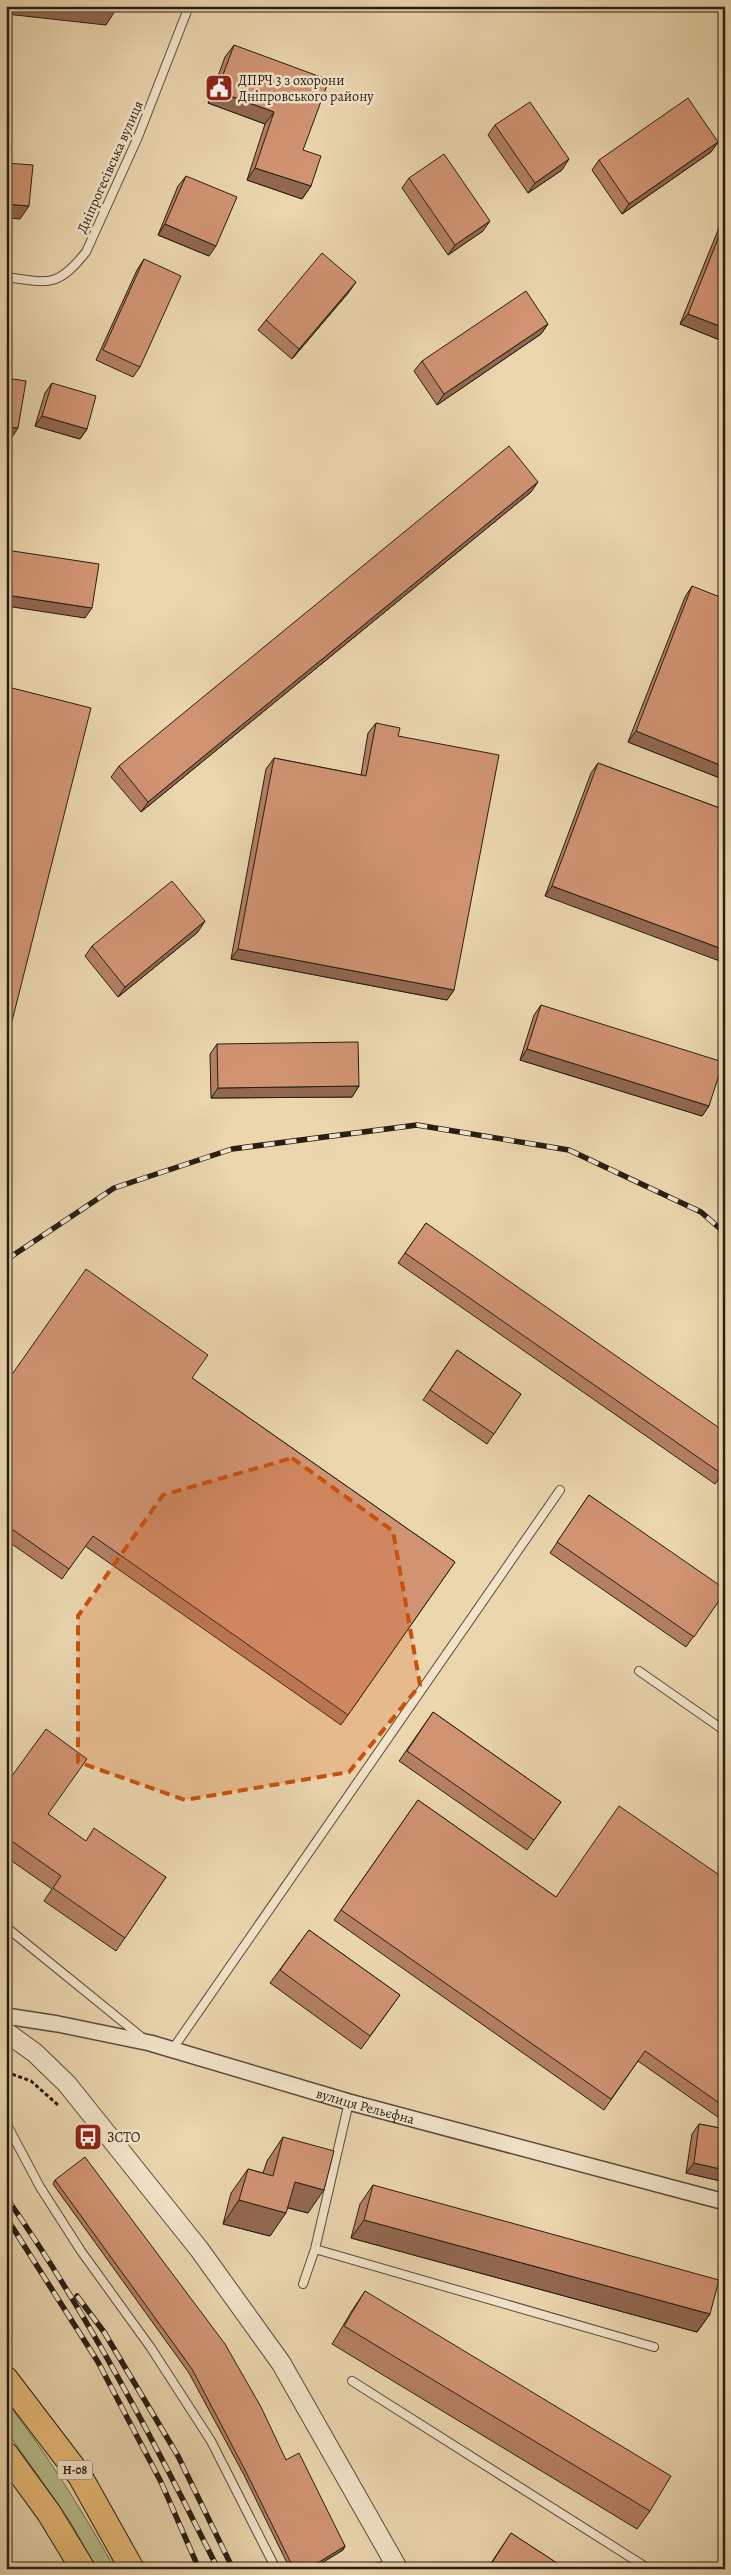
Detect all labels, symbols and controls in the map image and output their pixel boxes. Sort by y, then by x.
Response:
place label: ДПРЧ 3 з охорони Дніпровського району [238,71,374,106]
public building icon: ДПРЧ 3 з охорони Дніпровського району [204,73,234,103]
street label: Дніпрогесівська вулиця [72,97,148,236]
street label: вулиця Рельєфна [314,2083,417,2129]
bus stop icon: ЗСТО [73,2122,103,2152]
place label: ЗСТО [107,2128,141,2147]
road number: Н-08 [58,2460,92,2480]

